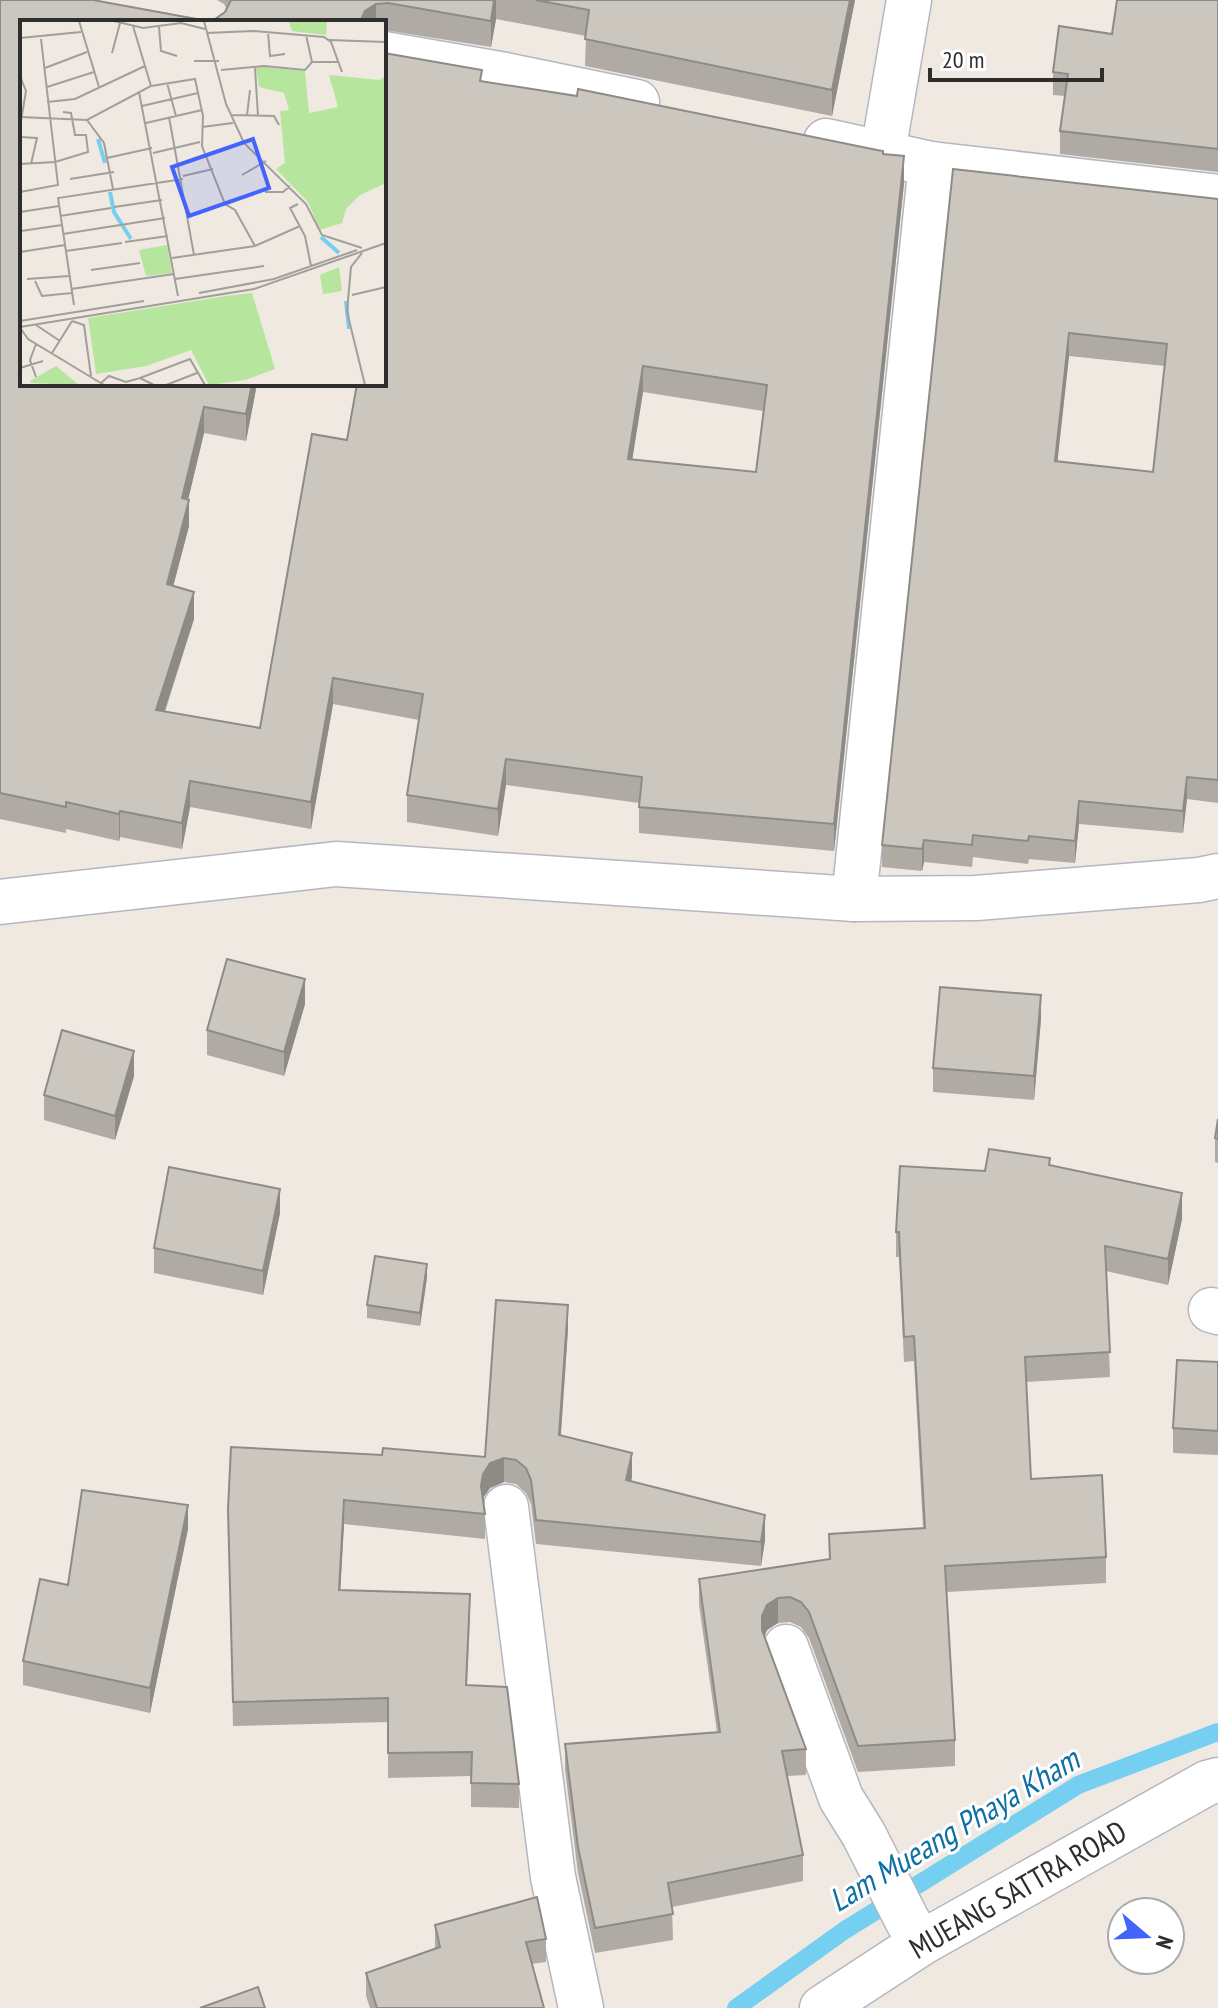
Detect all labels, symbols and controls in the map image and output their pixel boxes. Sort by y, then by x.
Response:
inset map [20,20,386,386]
scale bar [930,32,1102,82]
text: 20 m [942,44,984,75]
water label: Lam Mueang Phaya Kham [821,1737,1088,1920]
street label: MUEANG SATTRA ROAD [902,1811,1133,1967]
north arrow [1106,1896,1186,1976]
text: N [1150,1932,1180,1953]

